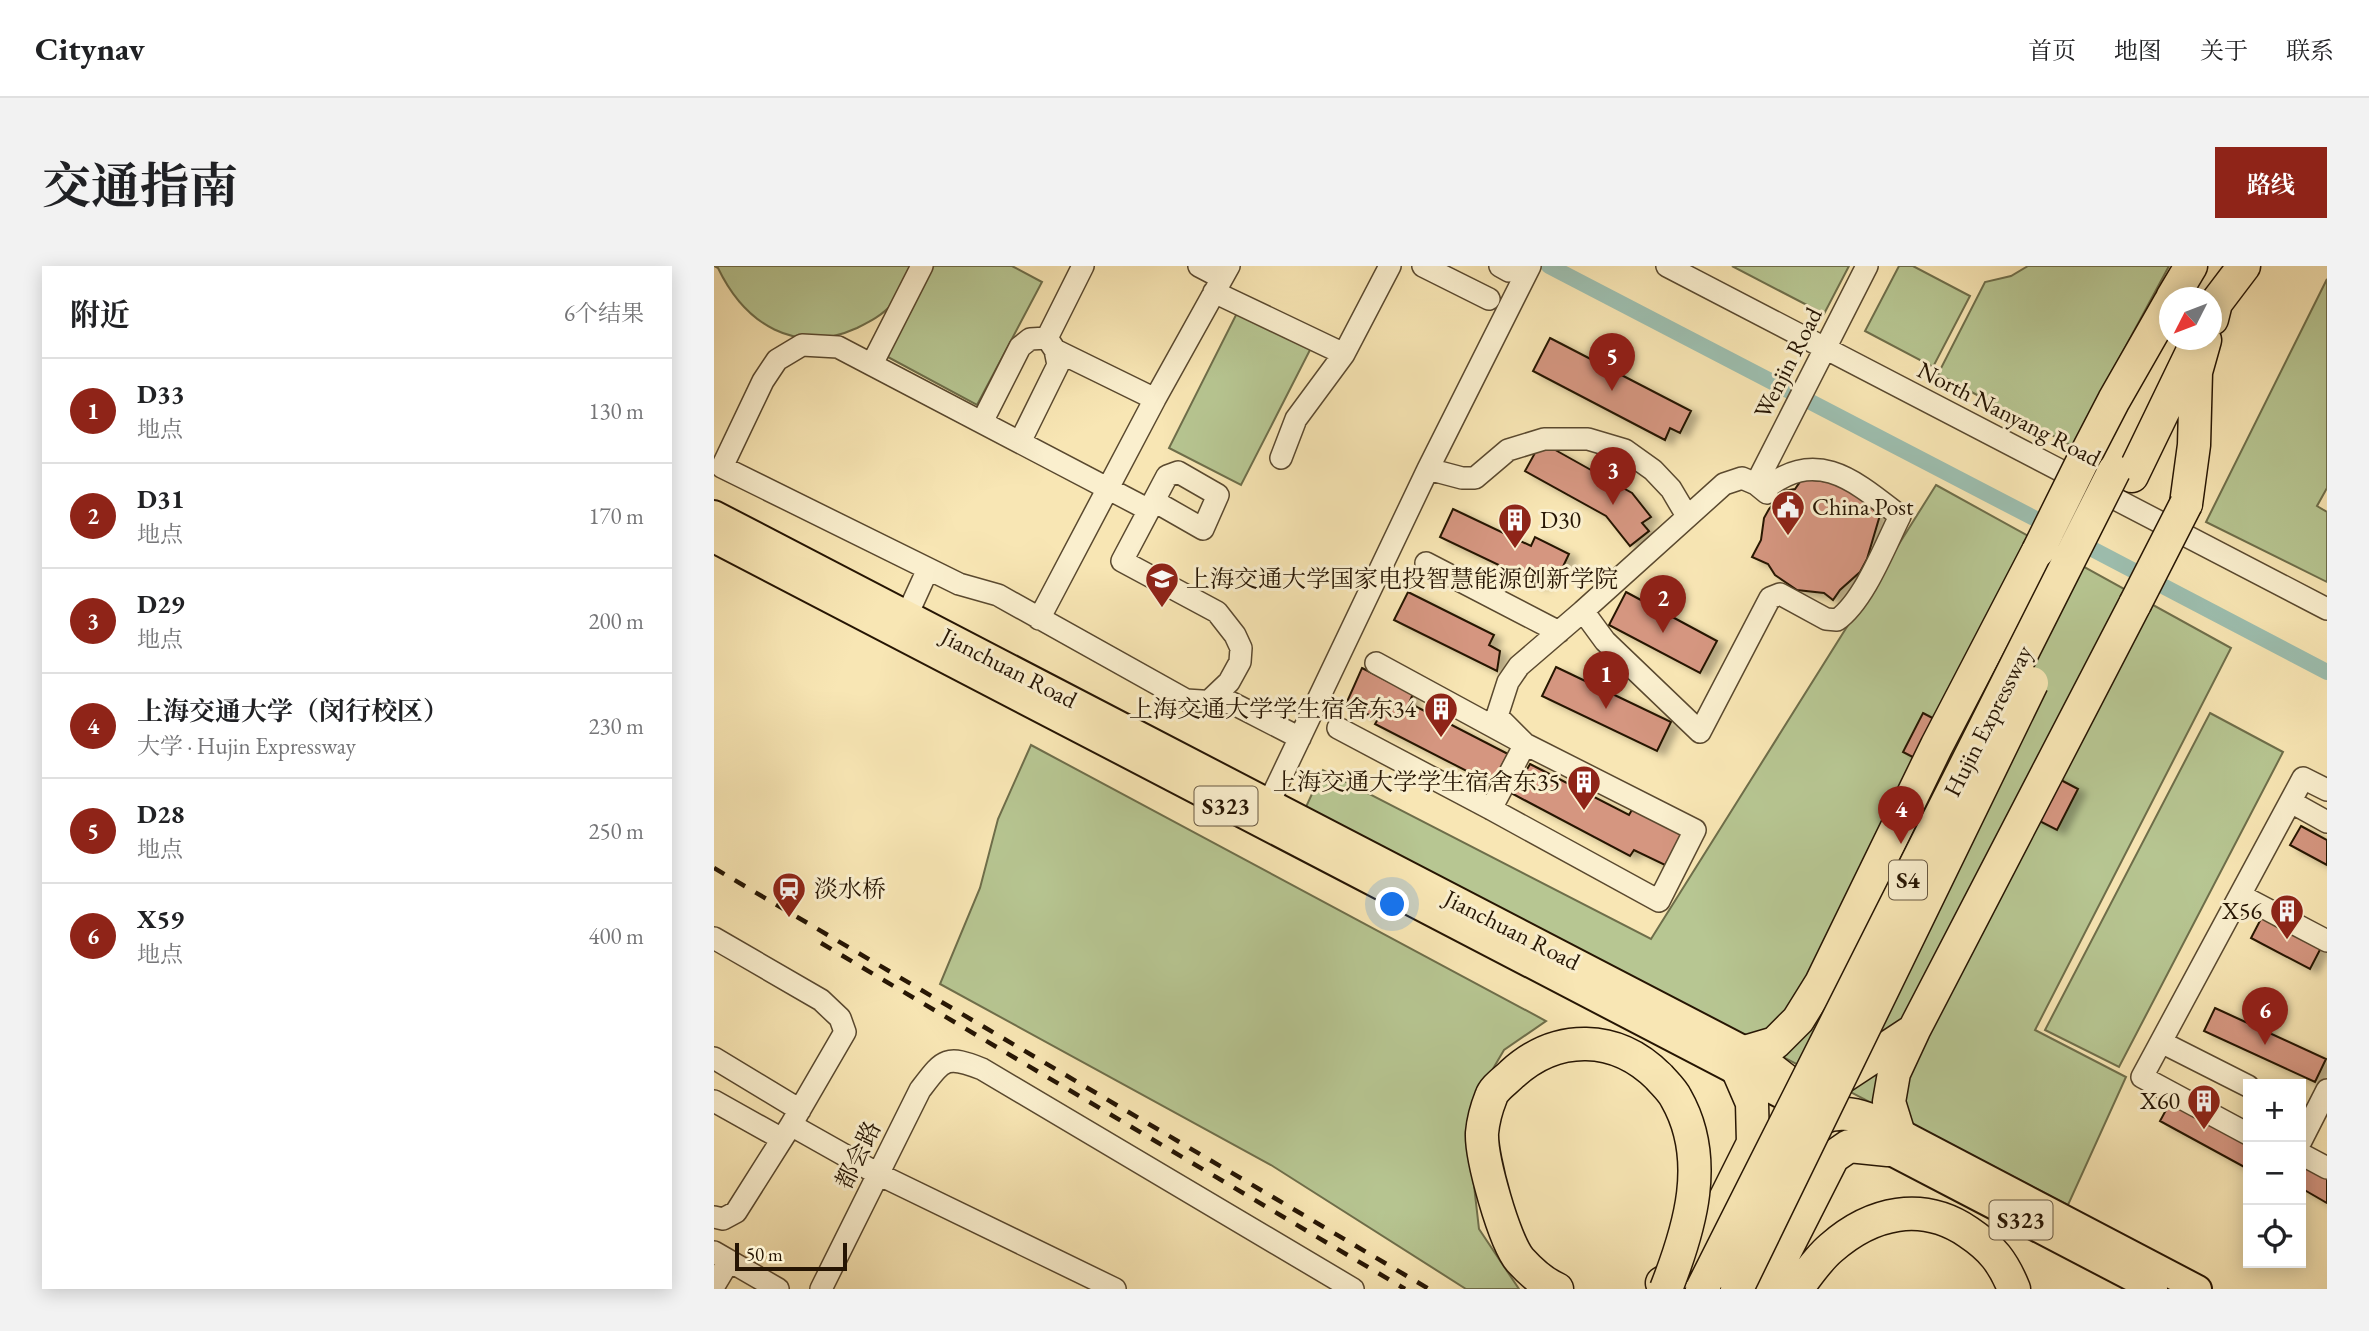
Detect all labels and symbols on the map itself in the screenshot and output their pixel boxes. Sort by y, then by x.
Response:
north arrow [2159,287,2222,350]
street label: Wenjin Road [1746,301,1829,424]
pin: 5 [1589,333,1635,391]
street label: North Nanyang Road [1912,354,2107,474]
pin: 3 [1590,447,1636,505]
public building icon: China Post [1769,488,1807,537]
place label: China Post [1812,491,1914,522]
building icon: D30 [1496,501,1534,550]
place label: D30 [1540,504,1581,535]
school or university icon: 上海交通大学国家电投智慧能源创新学院 [1143,560,1181,609]
place label: 上海交通大学国家电投智慧能源创新学院 [1186,563,1618,594]
pin: 2 [1640,575,1686,633]
street label: Jianchuan Road [934,619,1083,715]
street label: Hujin Expressway [1936,639,2039,802]
pin: 1 [1583,651,1629,709]
building icon: 上海交通大学学生宿舍东34 [1422,690,1460,739]
place label: 上海交通大学学生宿舍东34 [1129,693,1416,724]
building icon: 上海交通大学学生宿舍东35 [1565,763,1603,812]
place label: 上海交通大学学生宿舍东35 [1273,766,1560,797]
road number: S323 [1194,786,1258,826]
pin: 4 [1878,786,1924,844]
road number: S4 [1889,860,1927,900]
station icon: 淡水桥 [770,870,808,919]
place label: 淡水桥 [814,873,886,904]
street label: Jianchuan Road [1437,881,1586,977]
your location [1375,887,1409,921]
building icon: X56 [2268,892,2306,941]
place label: X56 [2221,895,2262,926]
pin: 6 [2242,987,2288,1045]
building icon: X60 [2185,1082,2223,1131]
place label: X60 [2139,1085,2180,1116]
street label: 都会路 [828,1116,887,1194]
road number: S323 [1990,1200,2052,1239]
scale bar [735,1240,847,1272]

